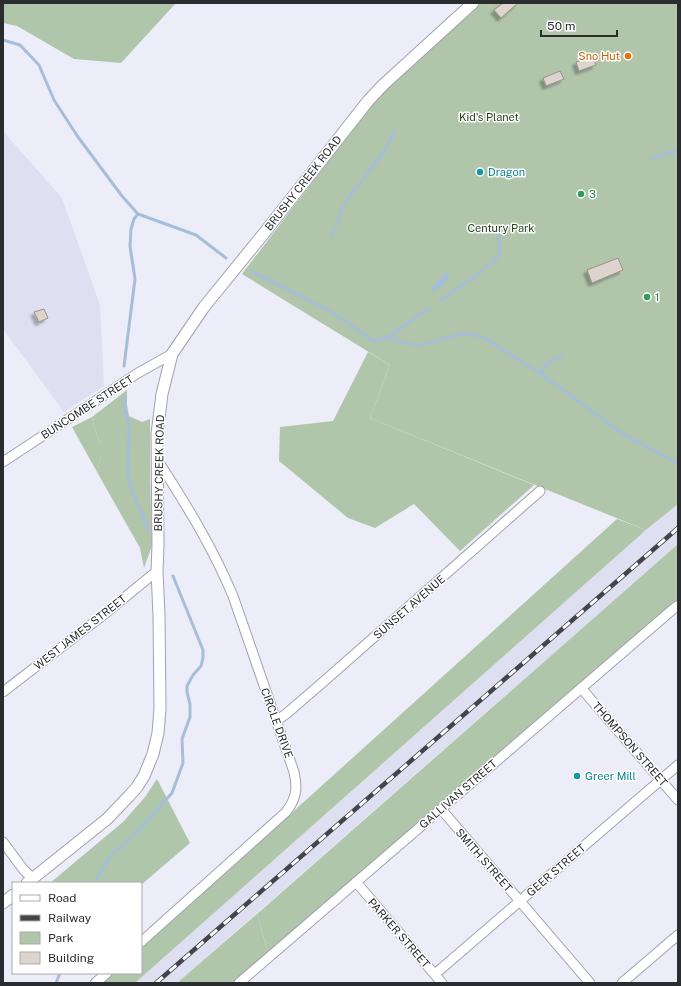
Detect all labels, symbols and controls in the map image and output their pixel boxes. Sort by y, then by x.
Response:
scale bar [541,12,617,38]
text: 50 m [547,19,575,33]
place label: Sno Hut [578,50,620,62]
marker: Sno Hut [623,51,633,61]
park label: Kid's Planet [459,111,519,123]
street label: BRUSHY CREEK ROAD [262,133,344,233]
place label: Dragon [488,166,525,178]
marker: Dragon [475,167,485,177]
place label: 3 [589,188,596,200]
marker: 3 [576,189,586,199]
park label: Century Park [467,222,535,234]
place label: 1 [655,291,659,303]
marker: 1 [642,292,652,302]
street label: BUNCOMBE STREET [39,372,136,441]
street label: BRUSHY CREEK ROAD [152,414,166,532]
street label: SUNSET AVENUE [371,573,447,641]
street label: WEST JAMES STREET [32,592,129,672]
street label: CIRCLE DRIVE [259,686,295,760]
street label: THOMPSON STREET [590,699,670,789]
street label: GALLIVAN STREET [417,757,499,831]
place label: Greer Mill [585,770,636,782]
marker: Greer Mill [572,771,582,781]
street label: SMITH STREET [453,826,515,894]
street label: GEER STREET [524,841,588,899]
legend [12,882,142,974]
text: Road [48,891,76,905]
street label: PARKER STREET [366,896,433,970]
text: Railway [48,911,92,925]
text: Park [48,931,74,945]
text: Building [48,951,94,965]

